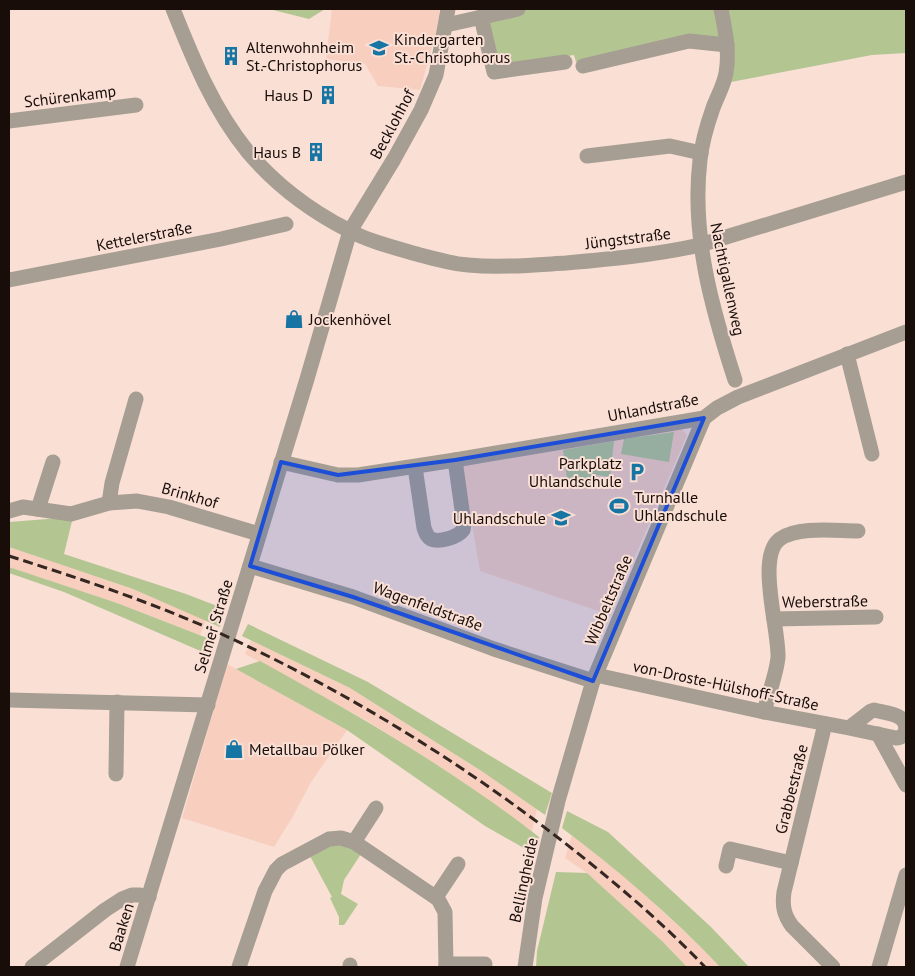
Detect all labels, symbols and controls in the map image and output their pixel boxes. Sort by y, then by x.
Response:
place label: Kindergarten St.-Christophorus [394,29,511,67]
place label: Altenwohnheim St.-Christophorus [246,37,363,75]
school or university icon: Kindergarten St.-Christophorus [368,37,390,59]
building icon: Altenwohnheim St.-Christophorus [220,45,242,67]
street label: Schürenkamp [23,80,117,112]
building icon: Haus D [317,84,339,106]
place label: Haus D [264,85,313,105]
street label: Becklohhof [365,85,419,162]
building icon: Haus B [305,141,327,163]
place label: Haus B [253,142,301,162]
street label: Kettelerstraße [94,217,194,255]
street label: Nachtigallenweg [706,221,750,337]
street label: Jüngststraße [583,223,672,253]
shop icon: Jockenhövel [283,308,305,330]
place label: Jockenhövel [308,309,392,329]
street label: Uhlandstraße [606,388,700,426]
place label: Parkplatz Uhlandschule [529,453,622,491]
parking icon: Parkplatz Uhlandschule [626,461,648,483]
street label: Brinkhof [159,477,221,513]
place label: Turnhalle Uhlandschule [634,487,727,525]
sports icon: Turnhalle Uhlandschule [608,495,630,517]
school or university icon: Uhlandschule [550,507,572,529]
place label: Uhlandschule [453,508,546,528]
street label: Wibbeltstraße [580,552,636,648]
street label: Selmer Straße [189,577,237,675]
street label: Wagenfeldstraße [370,577,486,635]
street label: Weberstraße [782,590,868,612]
street label: von-Droste-Hülshoff-Straße [631,655,821,715]
shop icon: Metallbau Pölker [223,738,245,760]
place label: Metallbau Pölker [249,739,365,759]
street label: Grabbestraße [770,742,812,836]
street label: Bellingheide [504,836,542,924]
street label: Baaken [104,900,138,954]

